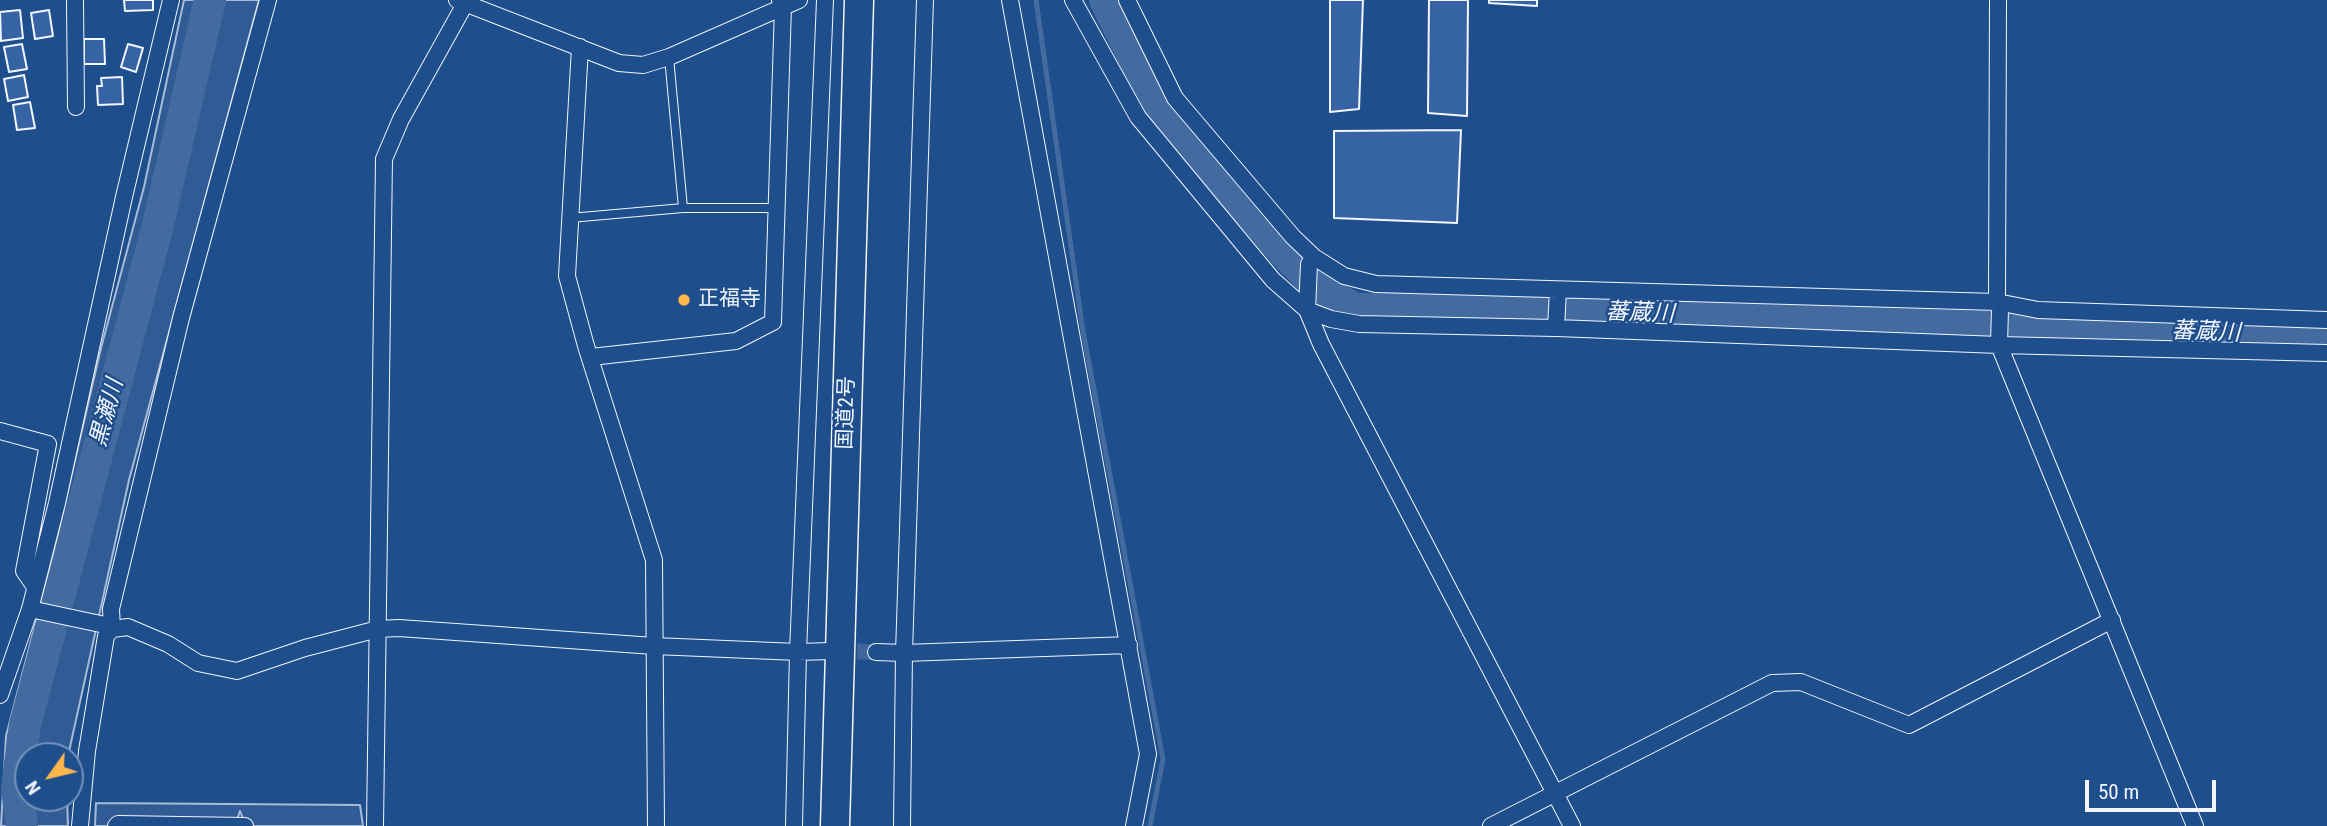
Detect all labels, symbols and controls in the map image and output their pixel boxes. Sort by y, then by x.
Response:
place label: 正福寺 [698,287,761,313]
marker: 正福寺 [676,292,692,308]
water label: 蕃蔵川 [1605,299,1675,329]
water label: 蕃蔵川 [2171,318,2241,348]
water label: 黒瀬川 [86,376,130,450]
street label: 国道2号 [833,376,861,450]
north arrow [14,742,84,812]
scale bar [2089,766,2220,810]
text: N [20,777,46,799]
text: 50 m [2098,780,2139,804]

